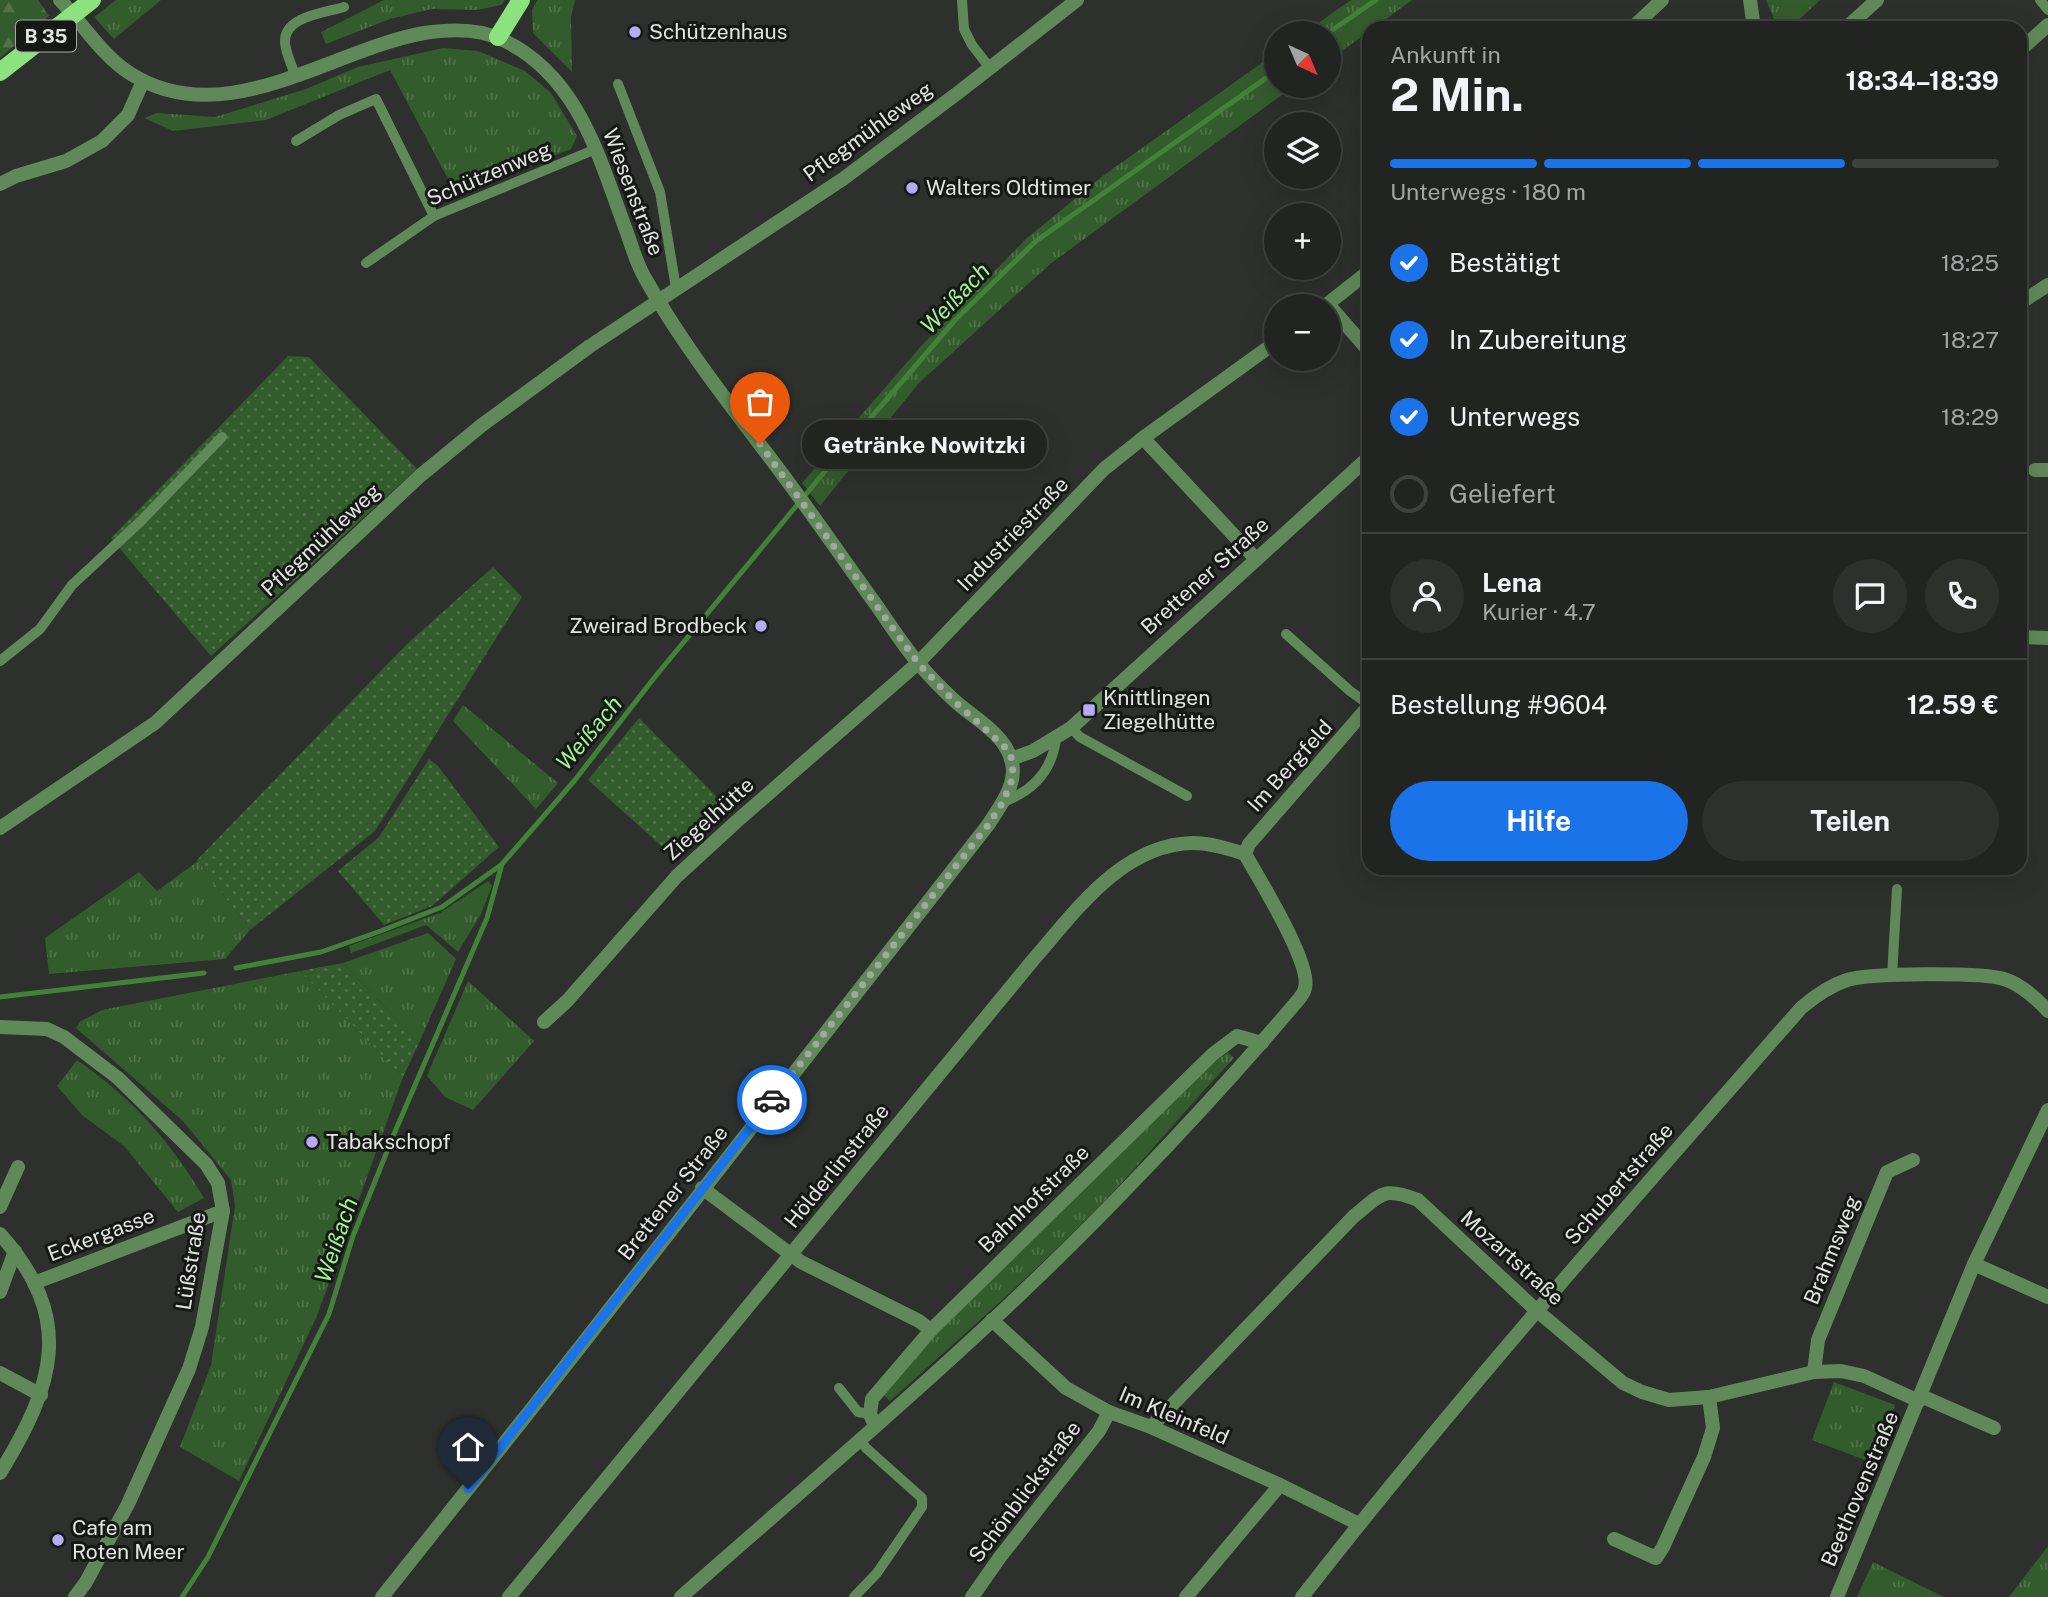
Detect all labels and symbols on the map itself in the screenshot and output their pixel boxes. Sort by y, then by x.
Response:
place label: Schützenhaus [649,19,787,44]
road number: B 35 [16,20,76,52]
north arrow [1264,21,1340,98]
marker: Schützenhaus [627,24,643,40]
street label: Pflegmühleweg [798,76,937,187]
street label: Wiesenstraße [598,125,669,259]
street label: Schützenweg [423,136,555,211]
place label: Walters Oldtimer [926,175,1091,200]
marker: Walters Oldtimer [904,180,920,196]
water label: Weißach [914,257,995,339]
pin [730,372,790,444]
callout: Getränke Nowitzki [802,420,1047,468]
street label: Industriestraße [952,471,1073,596]
street label: Pflegmühleweg [256,478,385,601]
street label: Brettener Straße [1136,512,1274,640]
place label: Zweirad Brodbeck [569,613,747,638]
marker: Zweirad Brodbeck [753,618,769,634]
place label: Knittlingen Ziegelhütte [1103,685,1215,734]
water label: Weißach [550,690,627,775]
marker: Knittlingen Ziegelhütte [1081,702,1097,718]
street label: Im Bergfeld [1242,715,1337,817]
street label: Ziegelhütte [659,772,759,865]
courier [737,1065,807,1135]
street label: Hölderlinstraße [779,1099,894,1233]
street label: Schubertstraße [1559,1118,1678,1249]
street label: Brettener Straße [612,1121,733,1265]
place label: Tabakschopf [326,1129,451,1154]
marker: Tabakschopf [304,1134,320,1150]
street label: Bahnhofstraße [973,1140,1094,1258]
street label: Brahmsweg [1798,1192,1865,1308]
water label: Weißach [308,1194,363,1286]
street label: Eckergasse [44,1203,158,1266]
street label: Mozartstraße [1456,1205,1569,1310]
street label: Lüßstraße [170,1210,211,1312]
street label: Im Kleinfeld [1116,1381,1233,1450]
street label: Beethovenstraße [1816,1408,1903,1570]
street label: Schönblickstraße [963,1416,1086,1567]
pin [438,1417,498,1489]
place label: Cafe am Roten Meer [72,1515,185,1564]
marker: Cafe am Roten Meer [50,1532,66,1548]

